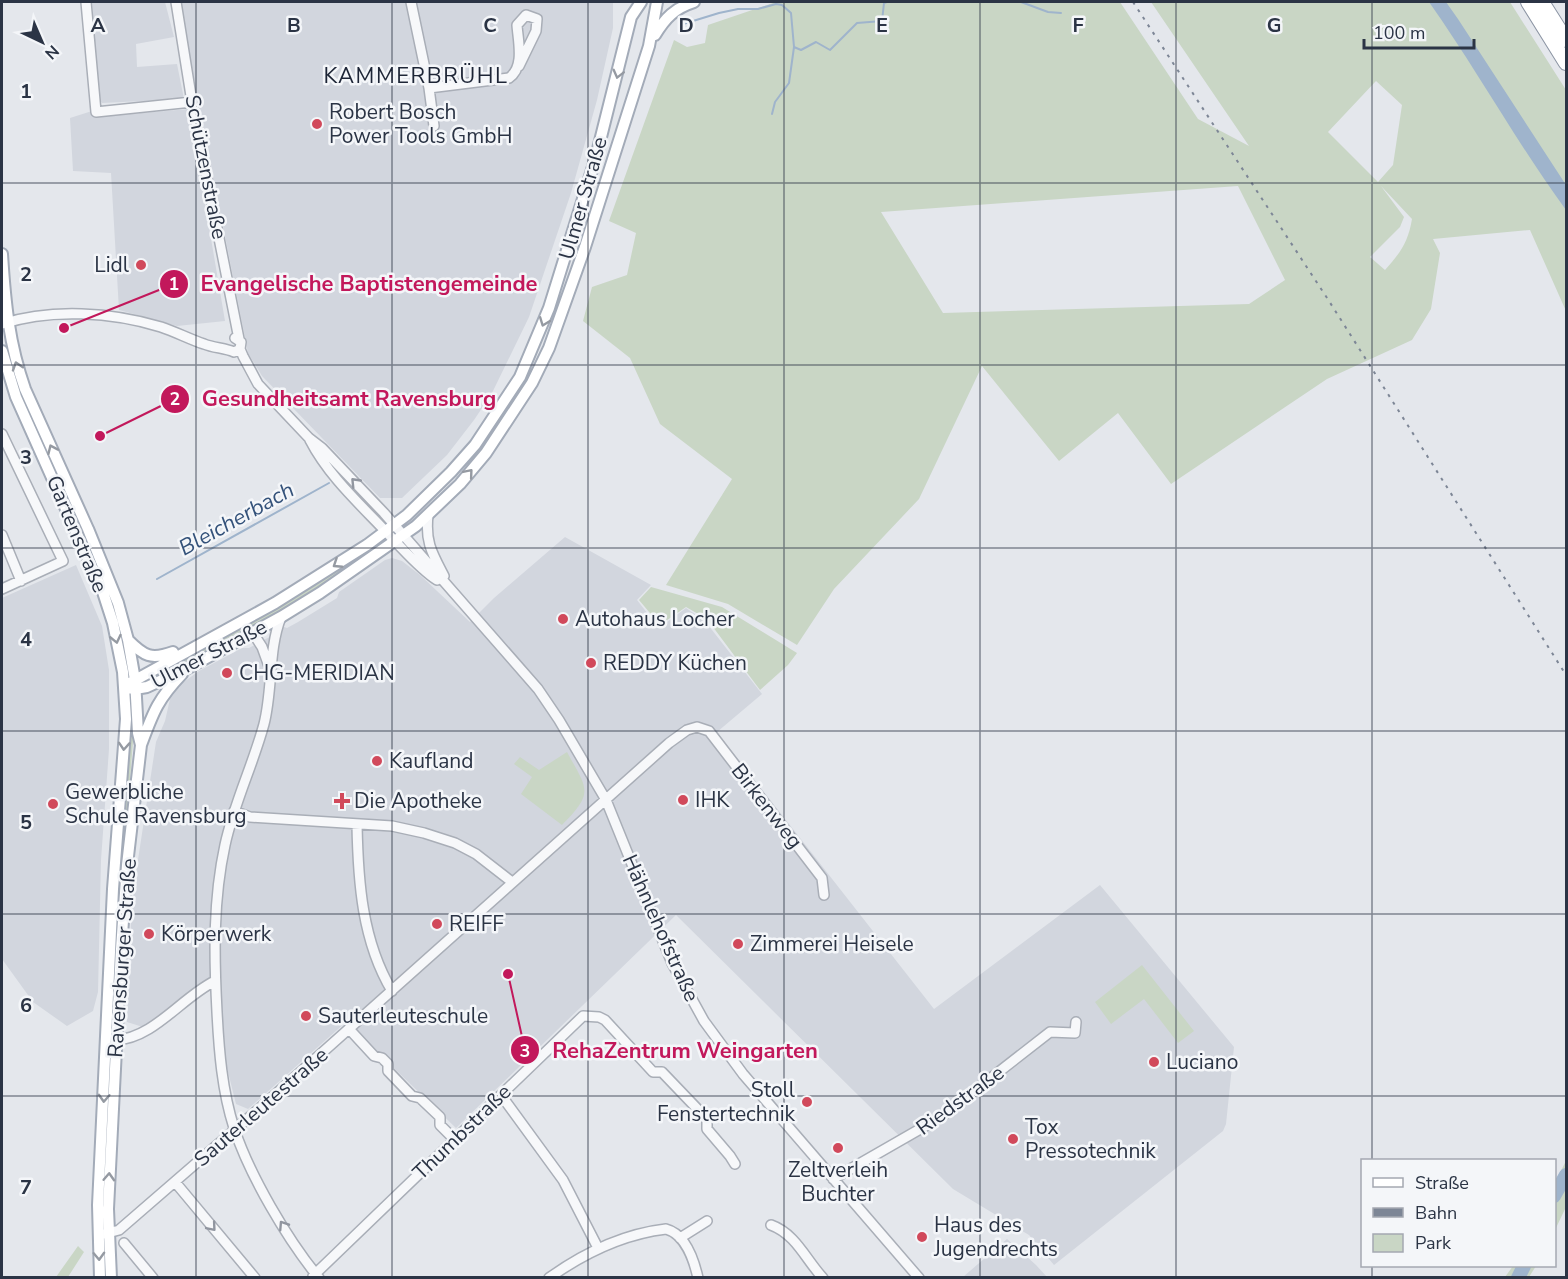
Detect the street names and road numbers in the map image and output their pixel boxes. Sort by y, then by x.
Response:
street label: Schützenstraße [178,93,234,241]
street label: Ulmer Straße [552,133,614,263]
street label: Gartenstraße [40,471,114,597]
street label: Ulmer Straße [146,613,272,695]
street label: Birkenweg [725,758,809,854]
street label: Hähnlehofstraße [616,850,706,1006]
street label: Ravensburger Straße [101,857,143,1059]
street label: Sauterleutestraße [188,1041,334,1173]
street label: Riedstraße [910,1059,1010,1141]
street label: Thumbstraße [407,1078,517,1186]

